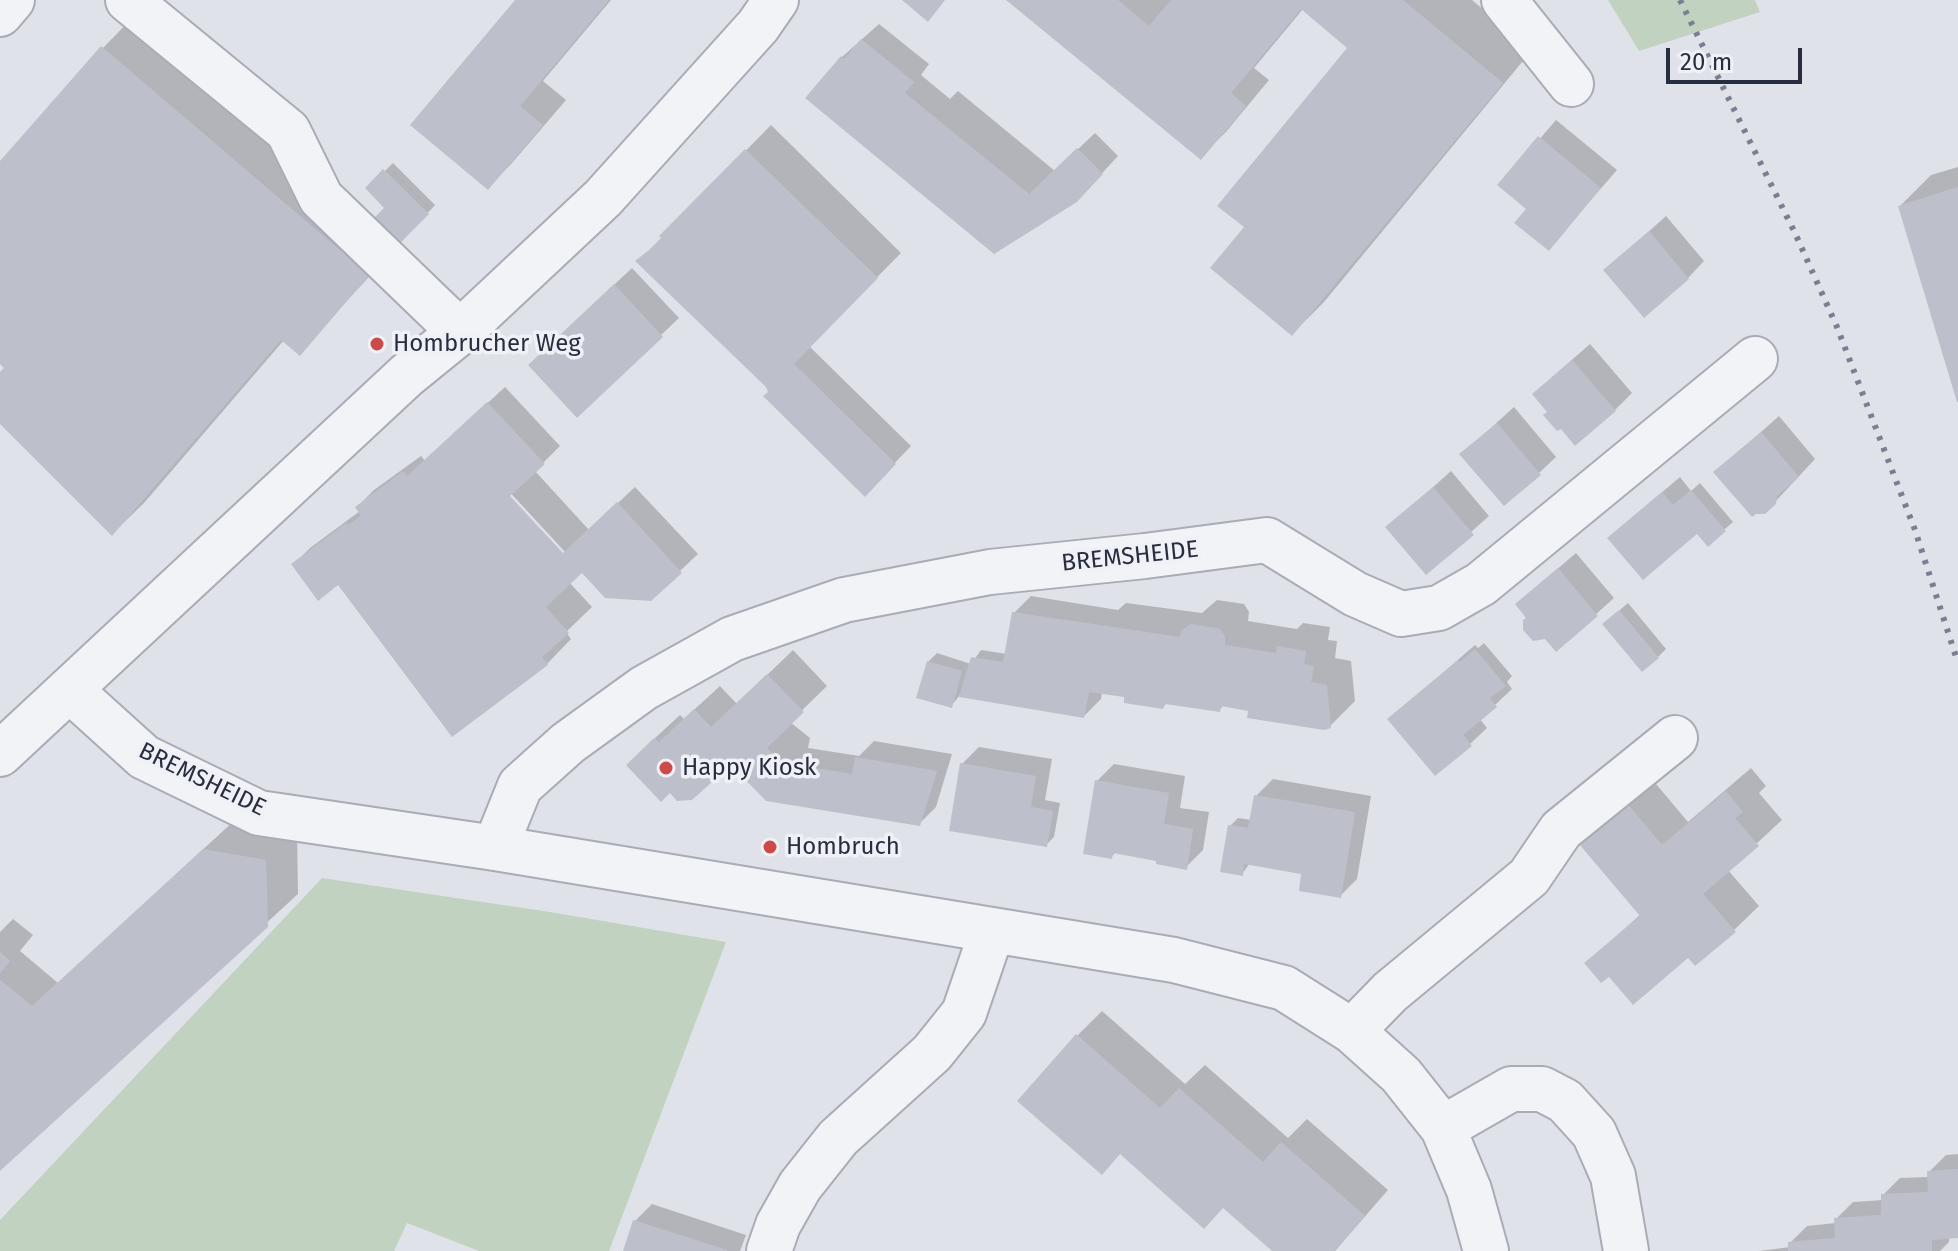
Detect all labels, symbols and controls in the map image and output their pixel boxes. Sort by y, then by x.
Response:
scale bar [1670,32,1806,82]
text: 20 m [1680,48,1732,76]
place label: Hombrucher Weg [393,330,581,358]
marker: Hombrucher Weg [368,335,386,353]
street label: BREMSHEIDE [1060,535,1200,579]
street label: BREMSHEIDE [134,737,270,823]
place label: Happy Kiosk [682,754,816,782]
marker: Happy Kiosk [657,759,675,777]
place label: Hombruch [786,833,900,861]
marker: Hombruch [761,838,779,856]

